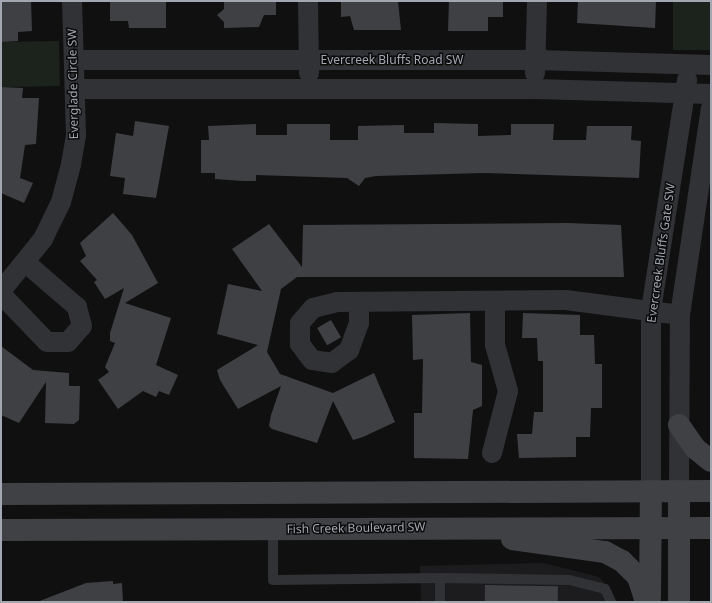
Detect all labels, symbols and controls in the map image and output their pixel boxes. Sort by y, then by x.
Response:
street label: Everglade Circle SW [65,29,81,139]
street label: Evercreek Bluffs Road SW [321,53,463,67]
street label: Evercreek Bluffs Gate SW [644,182,678,324]
street label: Fish Creek Boulevard SW [286,520,426,536]

